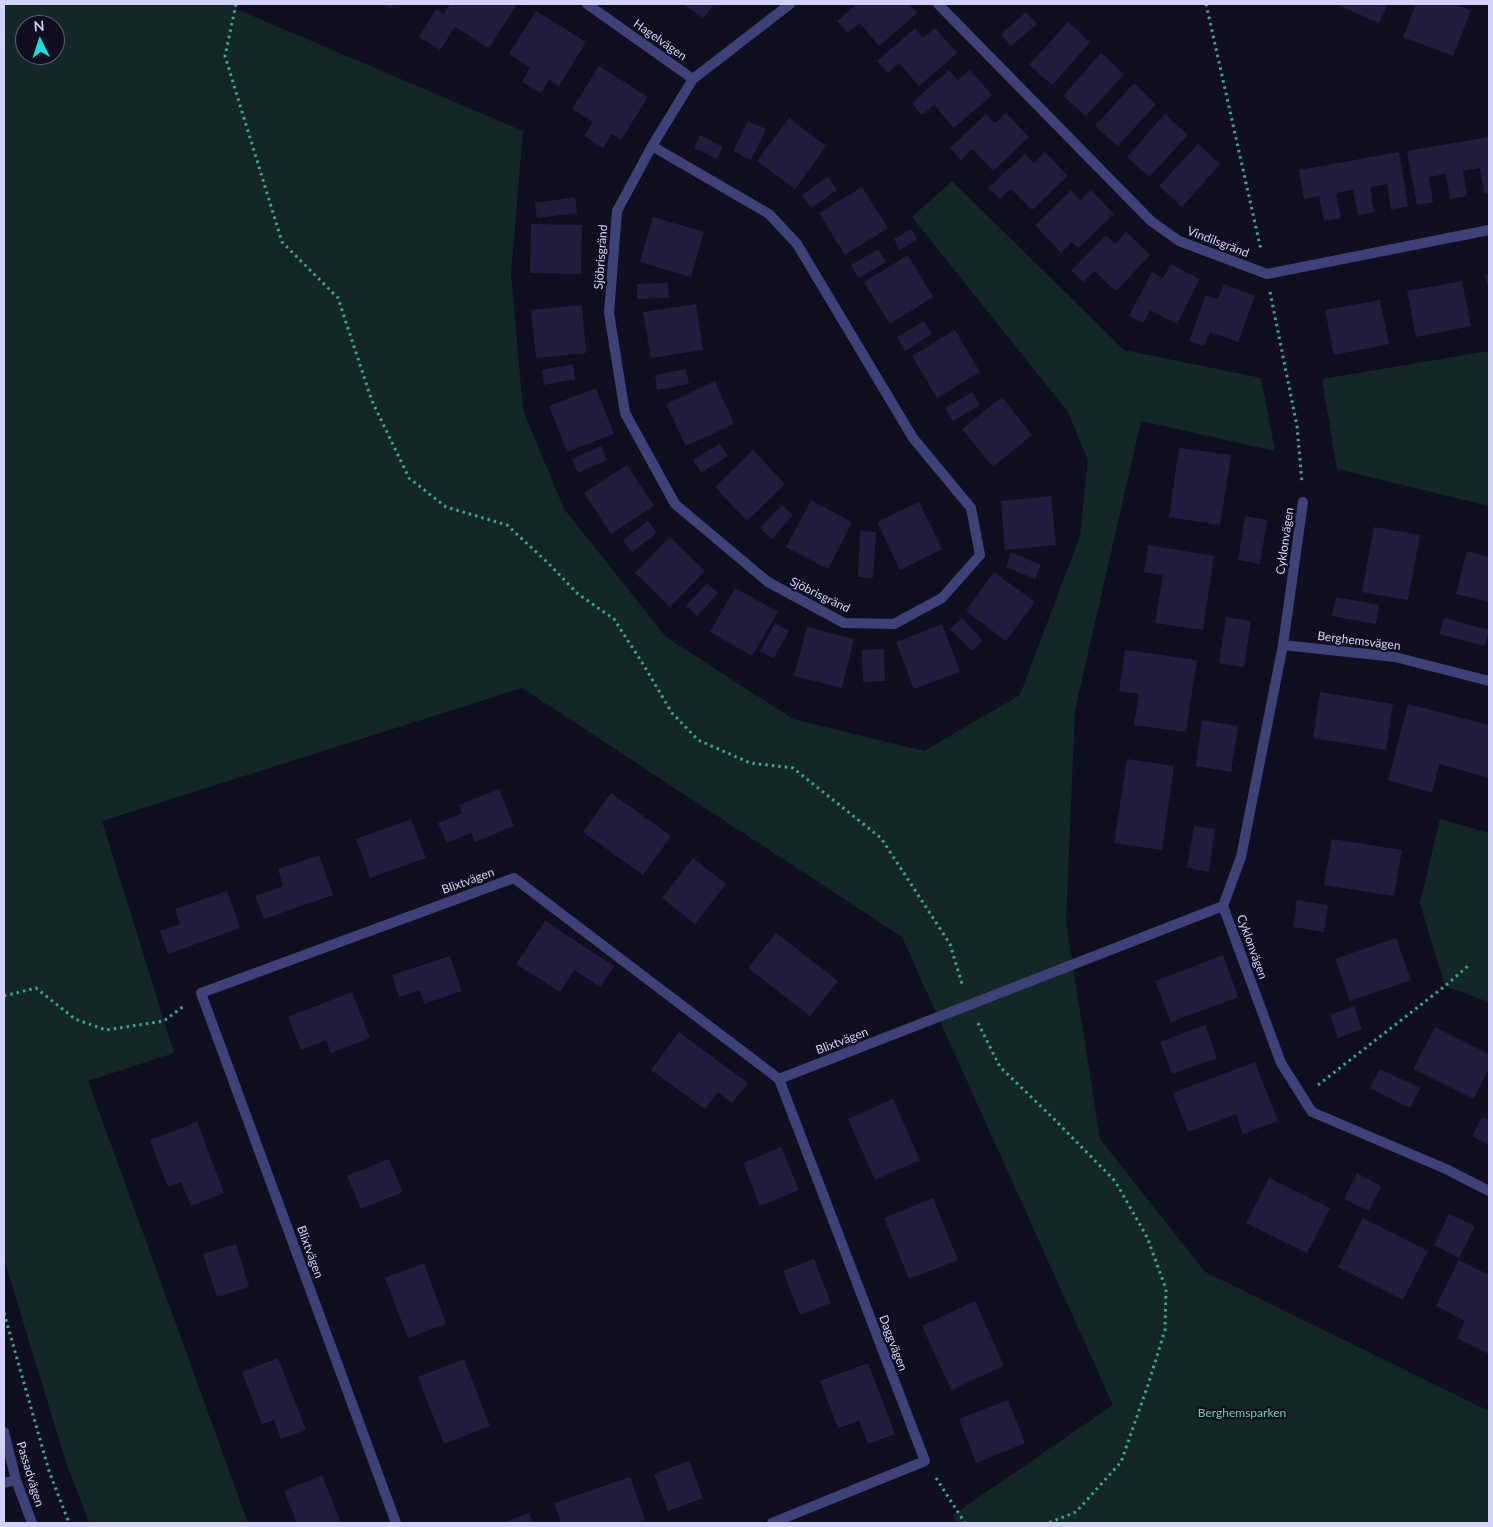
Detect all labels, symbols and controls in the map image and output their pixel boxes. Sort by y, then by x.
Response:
north arrow [15,15,65,65]
street label: Hagelvägen [631,16,689,64]
text: N [33,17,45,34]
street label: Sjöbrisgränd [592,224,610,290]
street label: Vindilsgränd [1185,224,1251,260]
street label: Cyklonvägen [1273,507,1297,575]
street label: Sjöbrisgränd [788,574,852,616]
street label: Berghemsvägen [1317,629,1401,653]
street label: Blixtvägen [440,865,496,897]
street label: Cyklonvägen [1234,913,1270,981]
street label: Blixtvägen [814,1024,870,1058]
street label: Blixtvägen [294,1224,326,1280]
street label: Daggvägen [876,1313,910,1373]
park label: Berghemsparken [1198,1406,1286,1420]
street label: Passadvägen [13,1440,47,1508]

